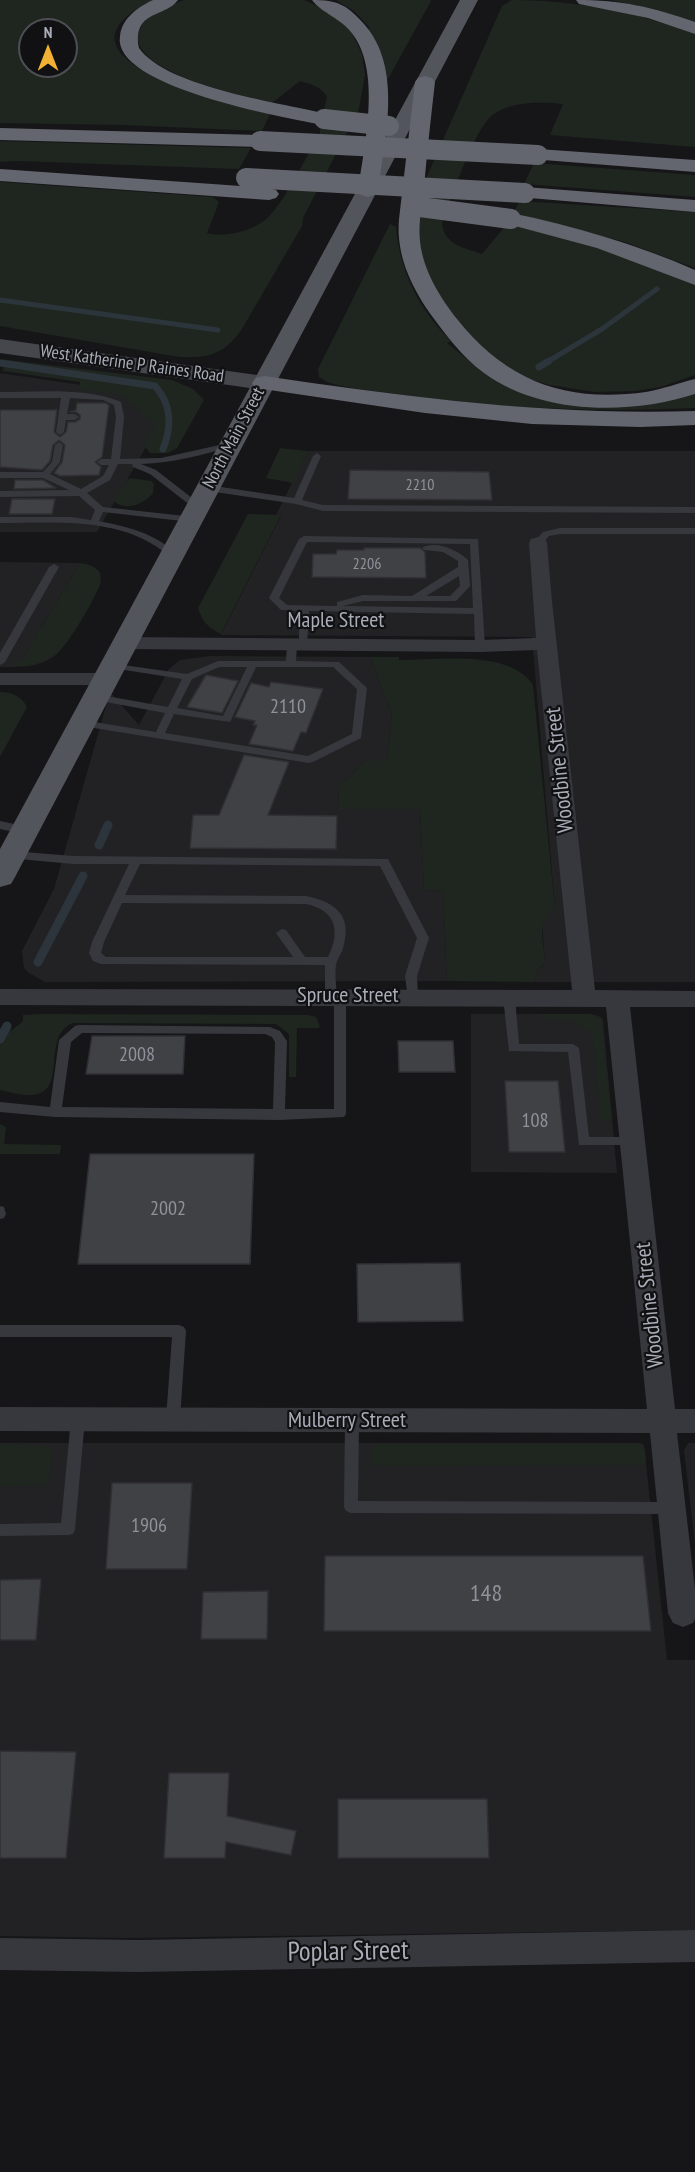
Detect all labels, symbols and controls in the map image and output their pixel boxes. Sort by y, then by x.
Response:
north arrow [18,18,78,78]
text: N [44,22,52,42]
street label: West Katherine P Raines Road [39,340,225,388]
street label: North Main Street [198,384,270,492]
house number: 2210 [406,475,434,495]
house number: 2206 [353,554,381,574]
street label: Maple Street [288,608,384,634]
house number: 2110 [270,695,306,719]
street label: Woodbine Street [540,706,580,834]
street label: Spruce Street [297,983,399,1009]
house number: 2008 [119,1043,155,1067]
house number: 108 [522,1109,548,1133]
house number: 2002 [150,1197,186,1221]
street label: Woodbine Street [630,1241,670,1369]
street label: Mulberry Street [288,1408,406,1434]
house number: 1906 [131,1514,167,1538]
house number: 148 [470,1580,502,1608]
street label: Poplar Street [287,1935,409,1969]

